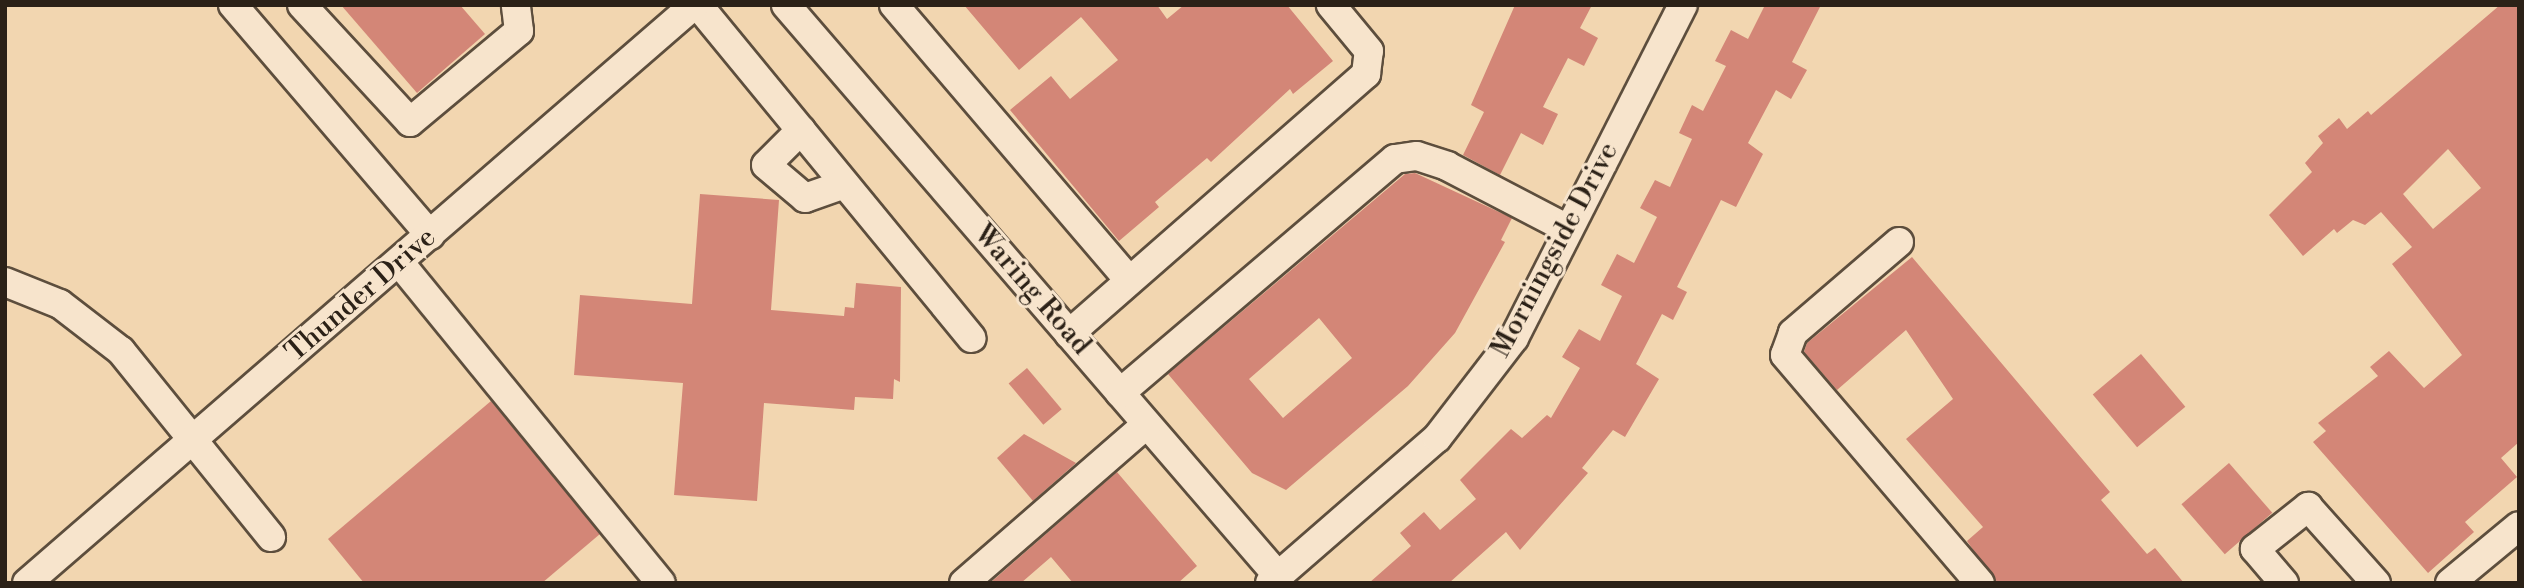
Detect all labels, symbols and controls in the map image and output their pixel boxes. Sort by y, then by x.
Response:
street label: Morningside Drive [1484,137,1626,363]
street label: Waring Road [966,218,1098,362]
street label: Thunder Drive [279,221,443,369]

